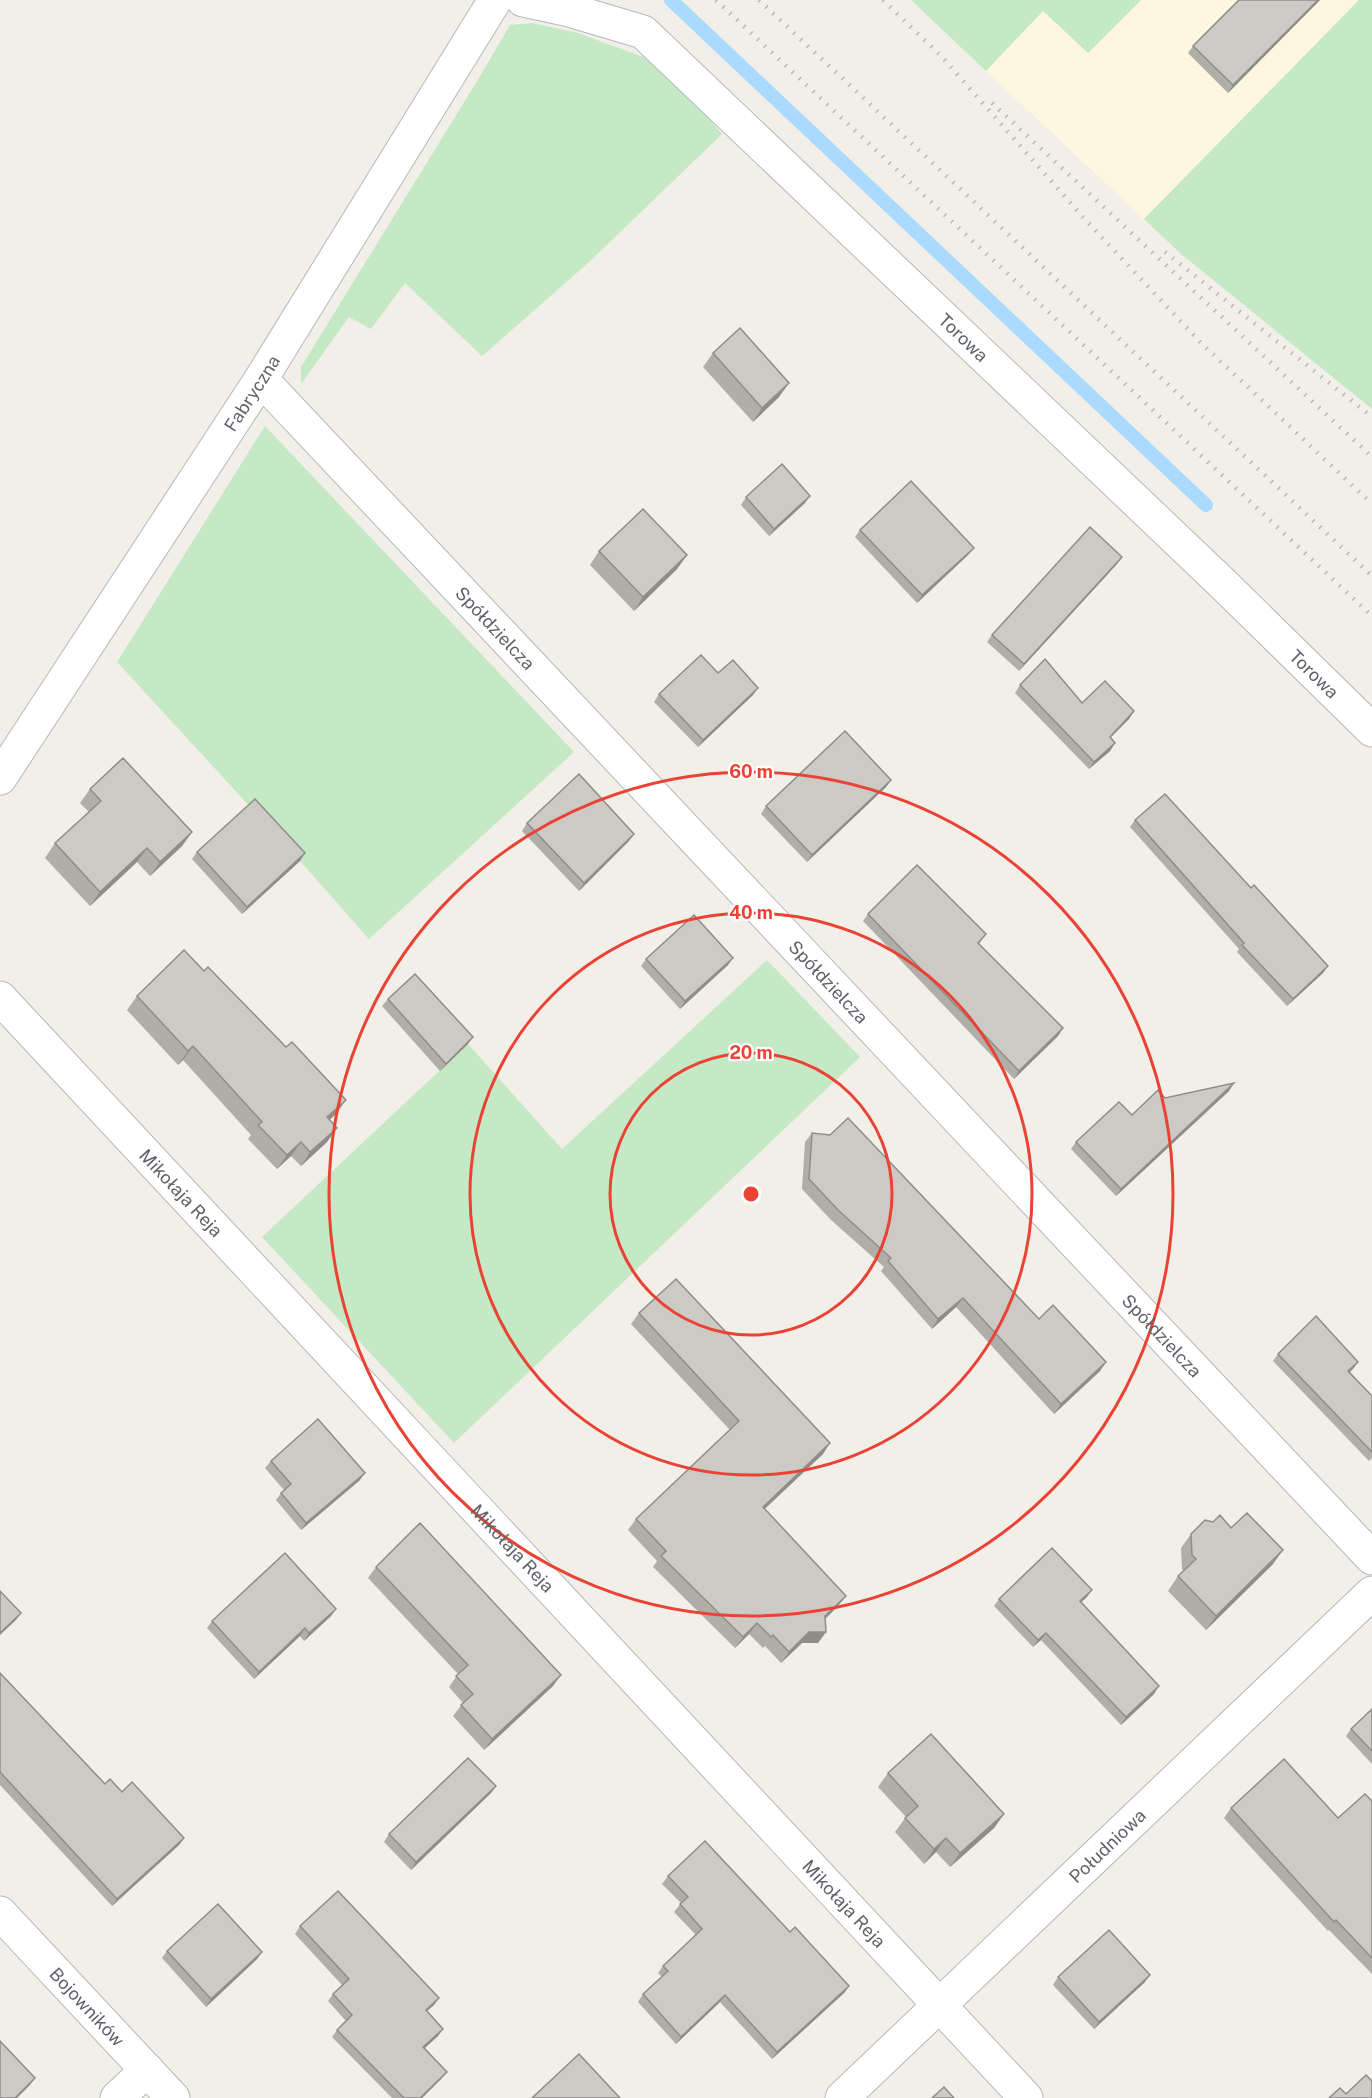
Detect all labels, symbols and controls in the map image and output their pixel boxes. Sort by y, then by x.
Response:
street label: Torowa [935,309,993,366]
street label: Fabryczna [219,351,284,435]
street label: Spółdzielcza [451,582,540,674]
street label: Torowa [1286,645,1343,702]
text: 60 m [729,761,773,782]
text: 40 m [729,902,773,923]
street label: Spółdzielcza [785,936,873,1027]
text: 20 m [729,1042,773,1063]
street label: Mikołaja Reja [135,1144,227,1241]
centre of rings [741,1184,761,1204]
street label: Spółdzielcza [1118,1289,1206,1381]
street label: Mikołaja Reja [467,1500,559,1596]
street label: Południowa [1064,1804,1150,1887]
street label: Mikołaja Reja [798,1855,890,1952]
street label: Bojowników [46,1963,129,2050]

